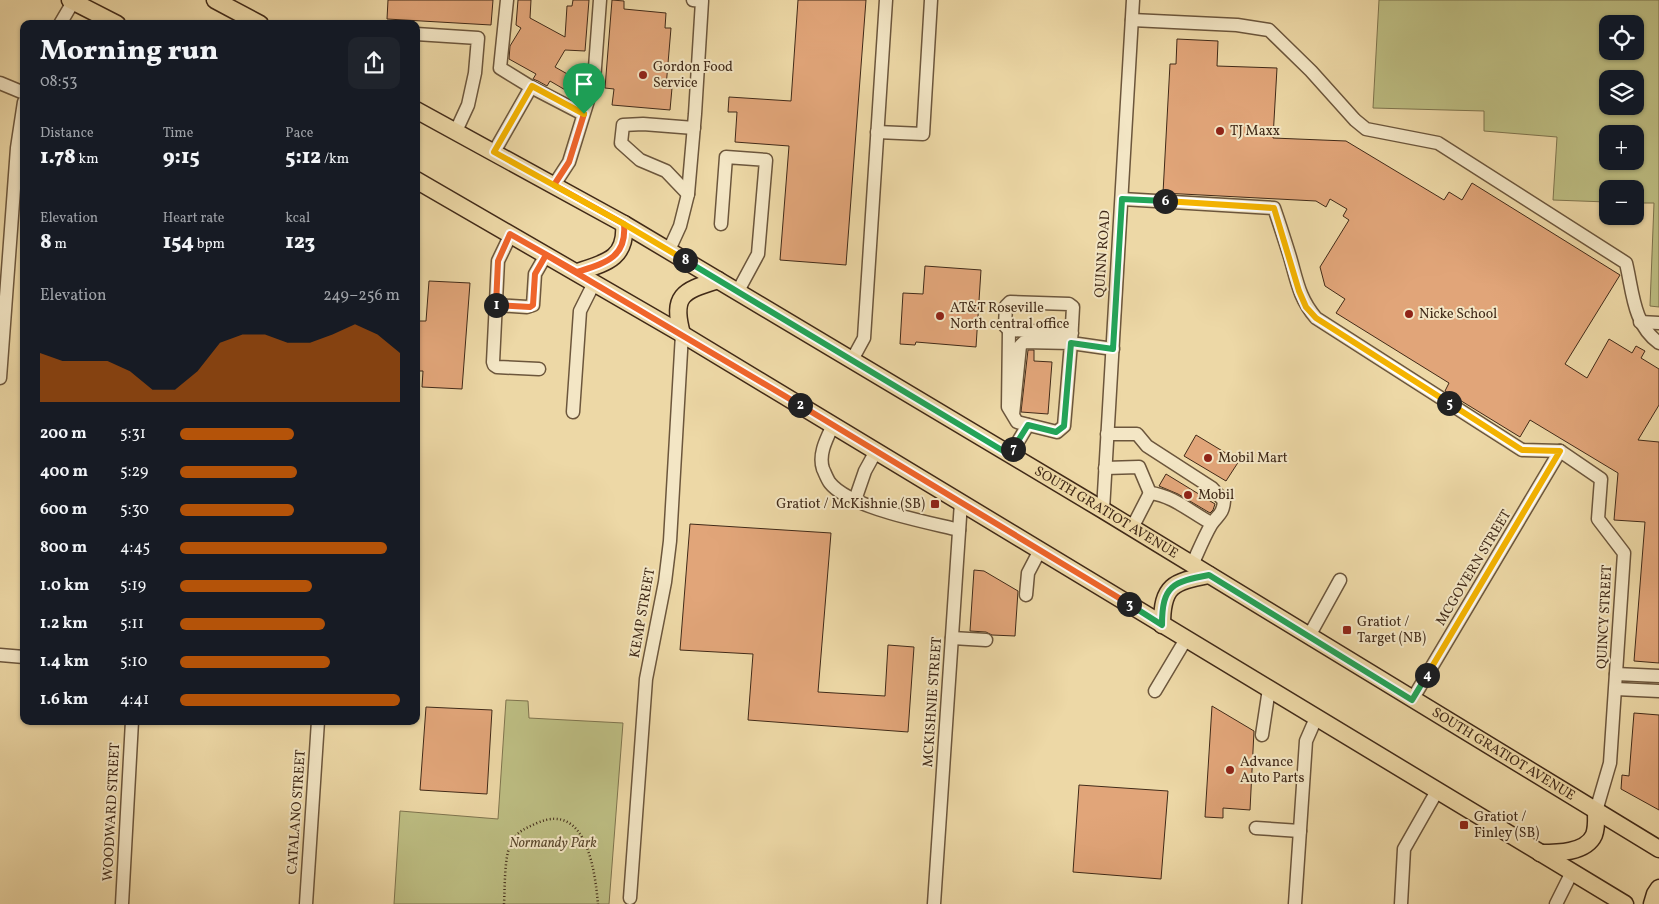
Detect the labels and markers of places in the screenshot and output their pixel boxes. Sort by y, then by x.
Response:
place label: Gordon Food Service [653,58,733,93]
pin [563,63,605,114]
marker: Gordon Food Service [637,69,649,81]
place label: TJ Maxx [1230,122,1280,141]
marker: TJ Maxx [1214,125,1226,137]
pin: 6 [1152,188,1178,214]
pin: 8 [672,248,698,272]
pin: 1 [484,292,508,318]
place label: AT&T Roseville North central office [950,299,1070,334]
place label: Nicke School [1419,305,1497,324]
marker: Nicke School [1403,308,1415,320]
marker: AT&T Roseville North central office [934,310,946,322]
pin: 5 [1436,390,1462,416]
pin: 2 [788,392,812,418]
pin: 7 [1000,436,1026,462]
place label: Mobil Mart [1218,449,1288,468]
marker: Mobil Mart [1202,452,1214,464]
place label: Mobil [1198,486,1234,505]
marker: Mobil [1182,489,1194,501]
place label: Gratiot / McKishnie (SB) [776,495,925,514]
marker: Gratiot / McKishnie (SB) [929,498,941,510]
pin: 3 [1116,592,1142,616]
place label: Gratiot / Target (NB) [1357,613,1426,648]
marker: Gratiot / Target (NB) [1341,624,1353,636]
pin: 4 [1414,662,1440,688]
place label: Advance Auto Parts [1240,753,1304,788]
marker: Advance Auto Parts [1224,764,1236,776]
place label: Gratiot / Finley (SB) [1474,808,1539,843]
marker: Gratiot / Finley (SB) [1458,819,1470,831]

